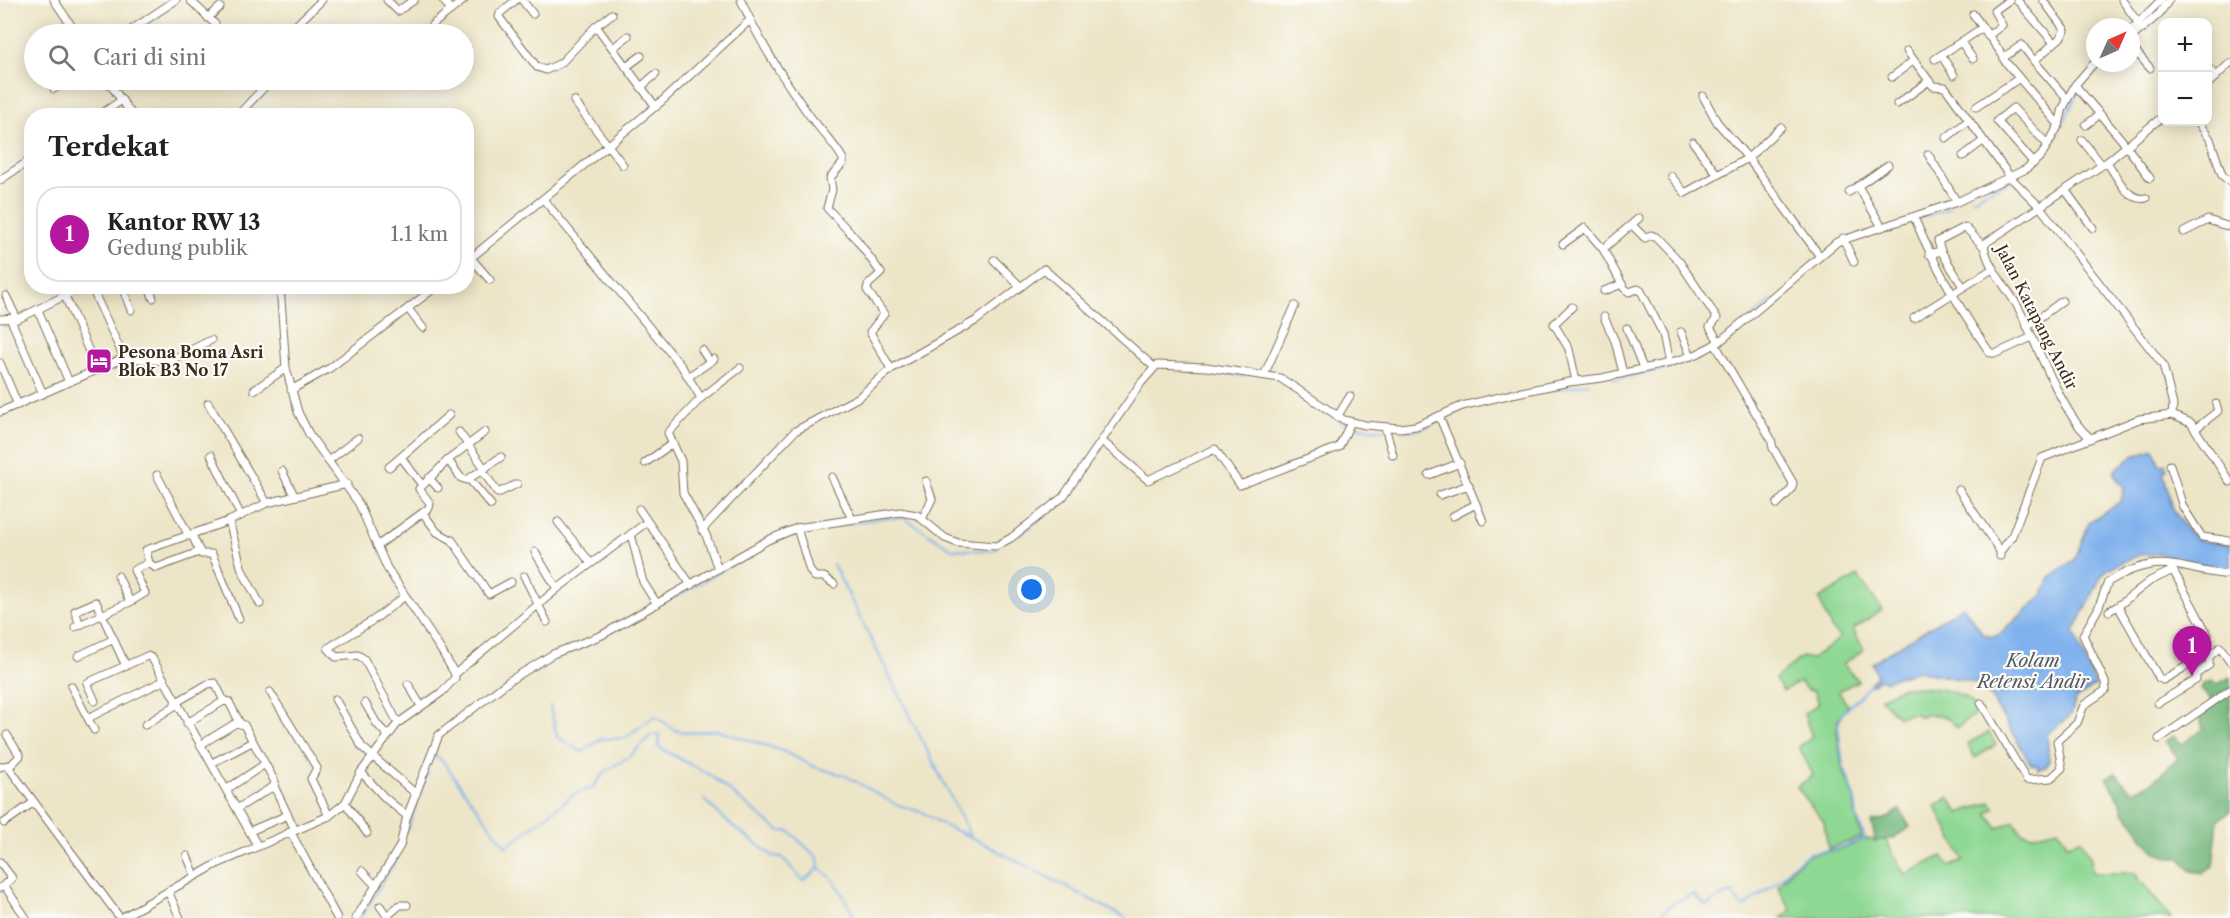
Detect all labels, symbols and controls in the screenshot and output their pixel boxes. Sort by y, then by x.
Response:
north arrow [2086,18,2140,72]
map controls [2158,18,2212,126]
button: + [2158,18,2212,72]
search box [24,24,474,90]
icon: search [45,41,78,74]
text: Cari di sini [93,44,206,71]
button: − [2158,72,2212,126]
text: Terdekat [48,131,169,163]
text: Kantor RW 13 [107,209,261,236]
text: 1 [65,222,74,246]
text: 1.1 km [390,222,448,246]
text: Gedung publik [107,236,248,260]
street label: Jalan Katapang Andir [1990,239,2082,393]
place label: Pesona Boma Asri Blok B3 No 17 [118,342,264,380]
hotel icon: Pesona Boma Asri Blok B3 No 17 [84,346,114,376]
your location [1017,575,1046,604]
pin: 1 [2172,626,2212,676]
water label: Kolam Retensi Andir [1975,650,2090,693]

